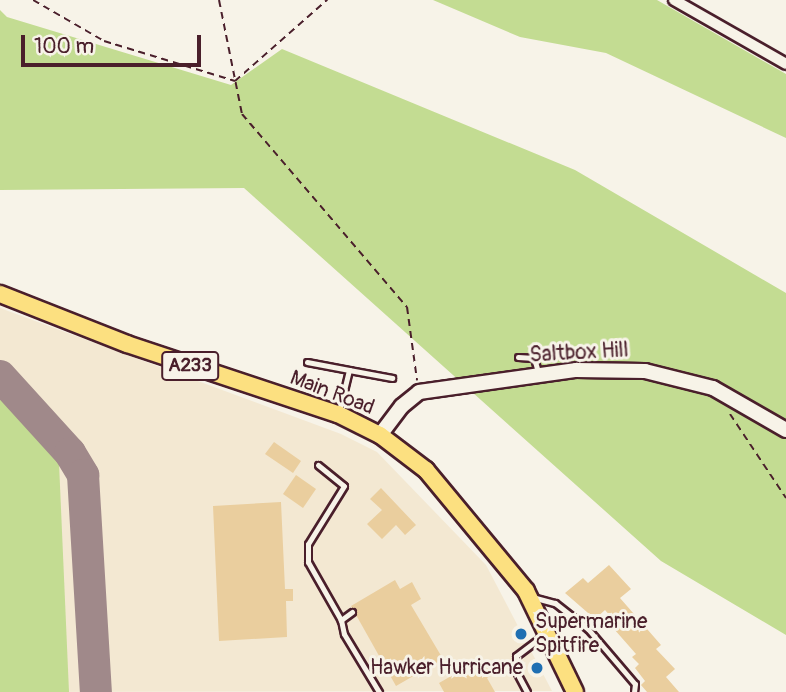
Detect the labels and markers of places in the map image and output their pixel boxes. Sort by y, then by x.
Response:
place label: Supermarine Spitfire [535,609,647,659]
marker: Supermarine Spitfire [513,626,529,642]
place label: Hawker Hurricane [370,655,523,681]
marker: Hawker Hurricane [529,660,545,676]

